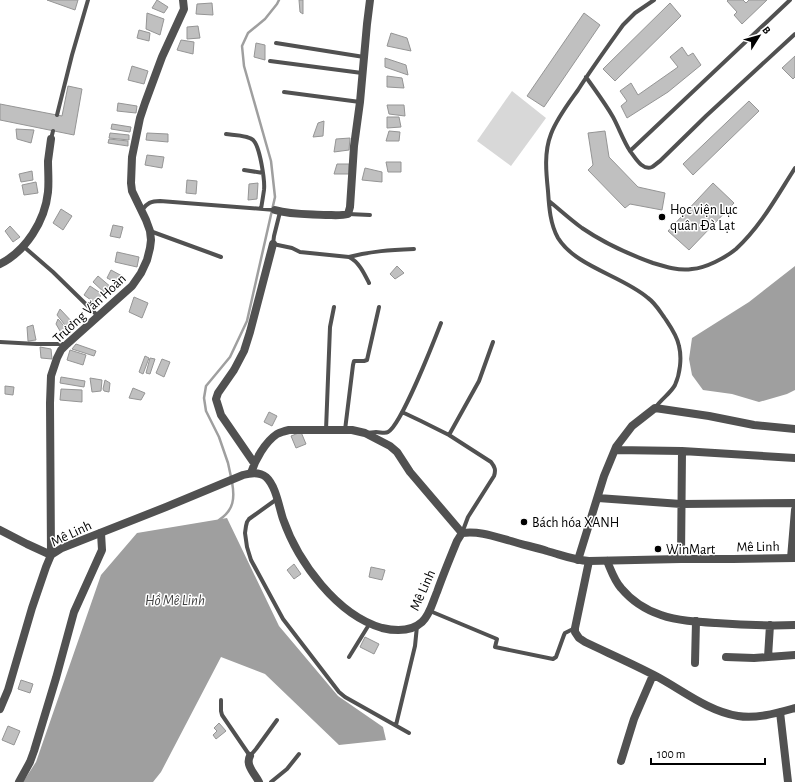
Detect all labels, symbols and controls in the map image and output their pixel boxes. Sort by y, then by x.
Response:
north arrow [739,16,779,56]
text: B [760,24,773,37]
place label: Học viện Lục quân Đà Lạt [670,203,738,233]
marker: Học viện Lục quân Đà Lạt [657,212,667,222]
street label: Trương Văn Hoàn [50,271,129,346]
place label: Bách hóa XANH [532,516,619,530]
marker: Bách hóa XANH [519,517,529,527]
street label: Mê Linh [49,518,94,549]
street label: Mê Linh [736,540,780,554]
place label: WinMart [666,543,716,557]
marker: WinMart [653,544,663,554]
street label: Mê Linh [408,568,438,613]
water label: Hồ Mê Linh [145,593,205,608]
scale bar [651,740,765,766]
text: 100 m [657,748,685,760]

